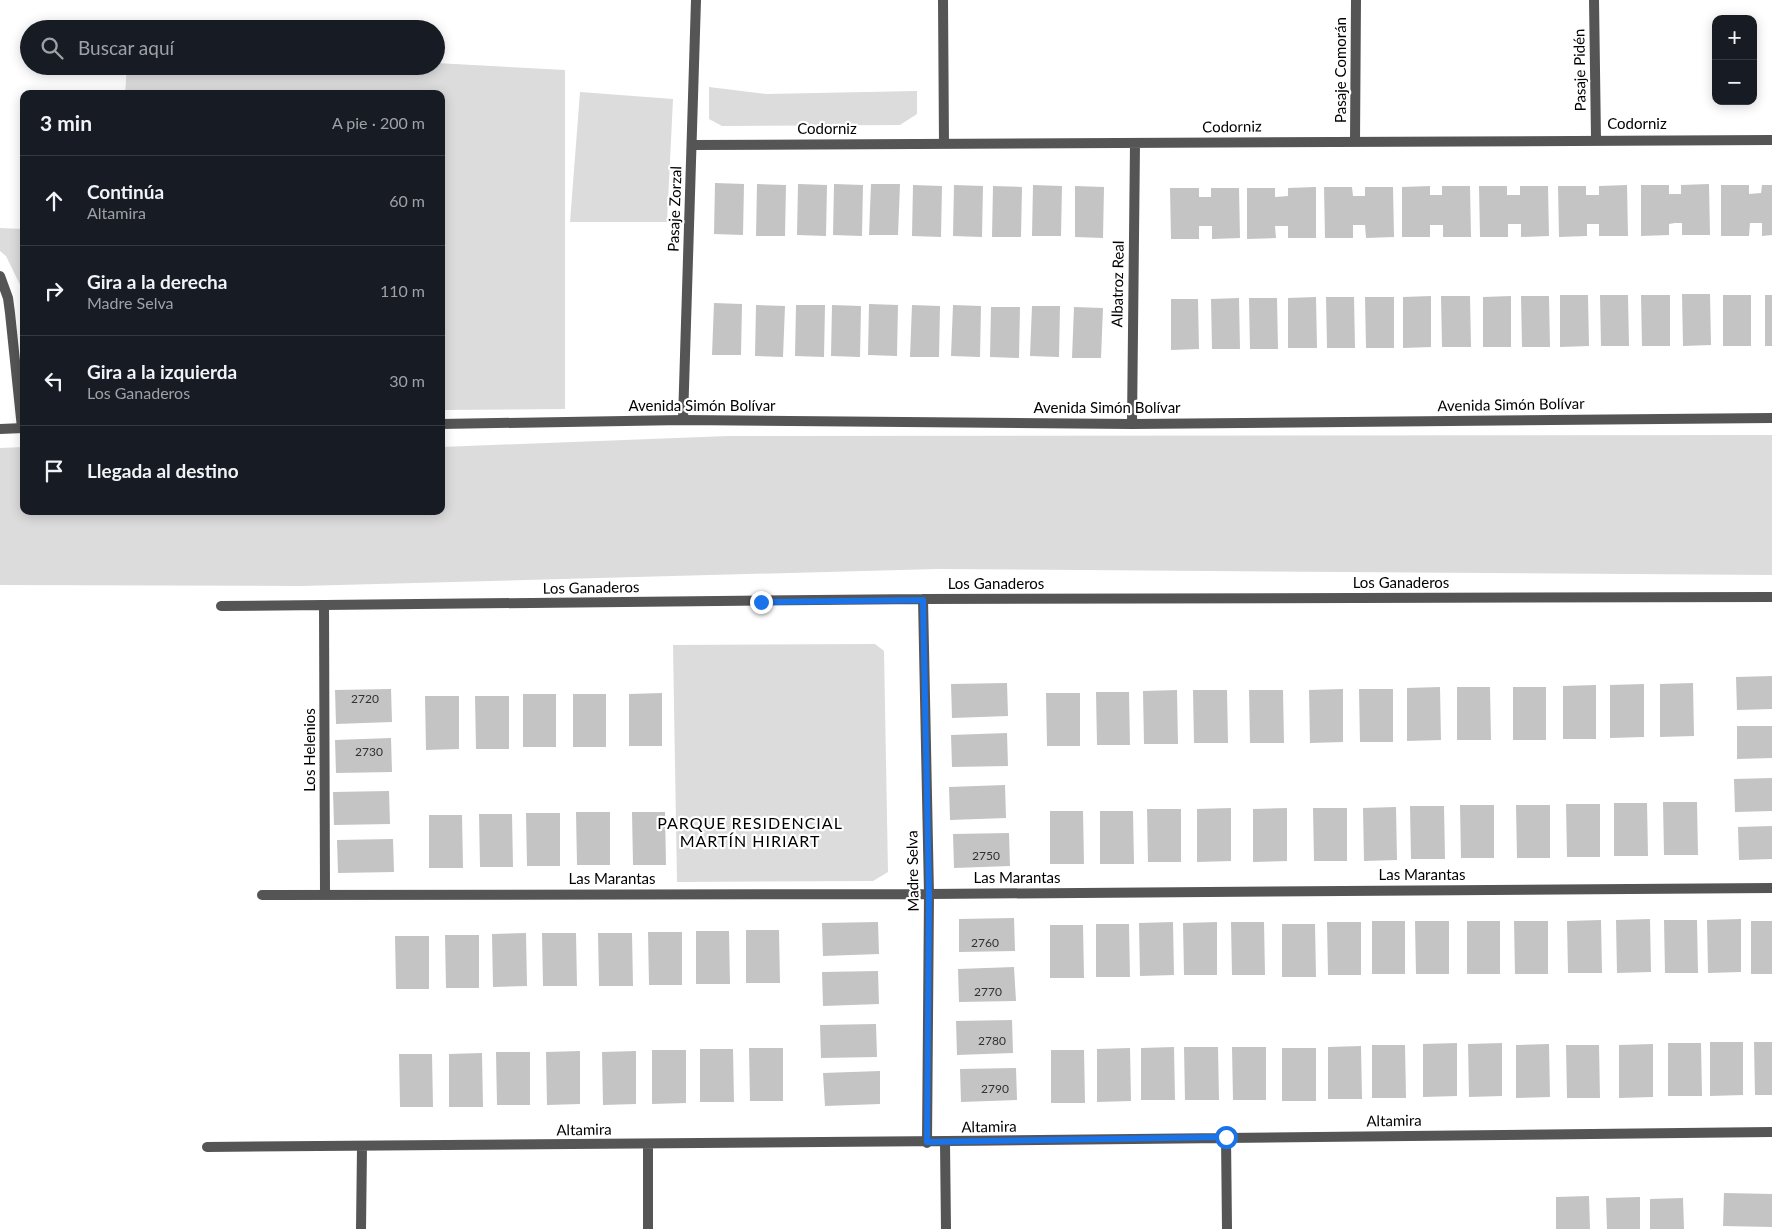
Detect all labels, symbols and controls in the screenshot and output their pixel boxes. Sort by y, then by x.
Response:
map controls [1712,15,1757,105]
button: + [1712,15,1757,60]
street label: Pasaje Comorán [1331,17,1349,123]
search box [20,20,445,75]
street label: Pasaje Pidén [1569,28,1589,112]
icon: search [38,34,66,62]
text: Buscar aquí [78,36,174,59]
button: − [1712,60,1757,105]
text: 3 min [40,110,92,135]
text: A pie · 200 m [332,113,425,132]
street label: Codorniz [1607,114,1667,132]
street label: Codorniz [1202,116,1262,136]
street label: Codorniz [797,119,857,137]
street label: Pasaje Zorzal [664,166,684,252]
text: Continúa [87,180,164,203]
icon: ahead [40,187,68,215]
text: 60 m [389,191,425,210]
text: Altamira [87,203,146,222]
street label: Albatroz Real [1107,240,1127,328]
text: Gira a la derecha [87,270,227,293]
icon: right [40,277,68,305]
text: 110 m [380,281,425,300]
text: Madre Selva [87,293,173,312]
text: Gira a la izquierda [87,360,237,383]
icon: left [40,367,68,395]
text: 30 m [389,371,425,390]
text: Los Ganaderos [87,383,190,402]
street label: Avenida Simón Bolívar [1437,394,1585,414]
street label: Avenida Simón Bolívar [628,396,776,414]
street label: Avenida Simón Bolívar [1033,398,1181,416]
icon: arrive [40,457,68,485]
text: Llegada al destino [87,459,239,482]
street label: Los Ganaderos [1353,573,1449,591]
street label: Los Ganaderos [948,574,1044,592]
street label: Los Ganaderos [542,577,639,597]
route end [750,591,773,614]
house number: 2720 [351,691,379,706]
street label: Los Helenios [300,708,318,792]
house number: 2730 [355,744,383,759]
district label: PARQUE RESIDENCIAL MARTÍN HIRIART [657,813,843,850]
street label: Madre Selva [902,830,922,912]
house number: 2750 [972,848,1000,863]
street label: Las Marantas [1378,865,1466,883]
street label: Las Marantas [973,868,1061,886]
street label: Las Marantas [568,869,656,887]
house number: 2760 [971,935,999,950]
house number: 2770 [974,984,1002,999]
house number: 2780 [978,1033,1006,1048]
house number: 2790 [981,1081,1009,1096]
street label: Altamira [1366,1111,1422,1129]
street label: Altamira [961,1117,1017,1135]
street label: Altamira [556,1120,612,1138]
route start [1215,1126,1238,1149]

